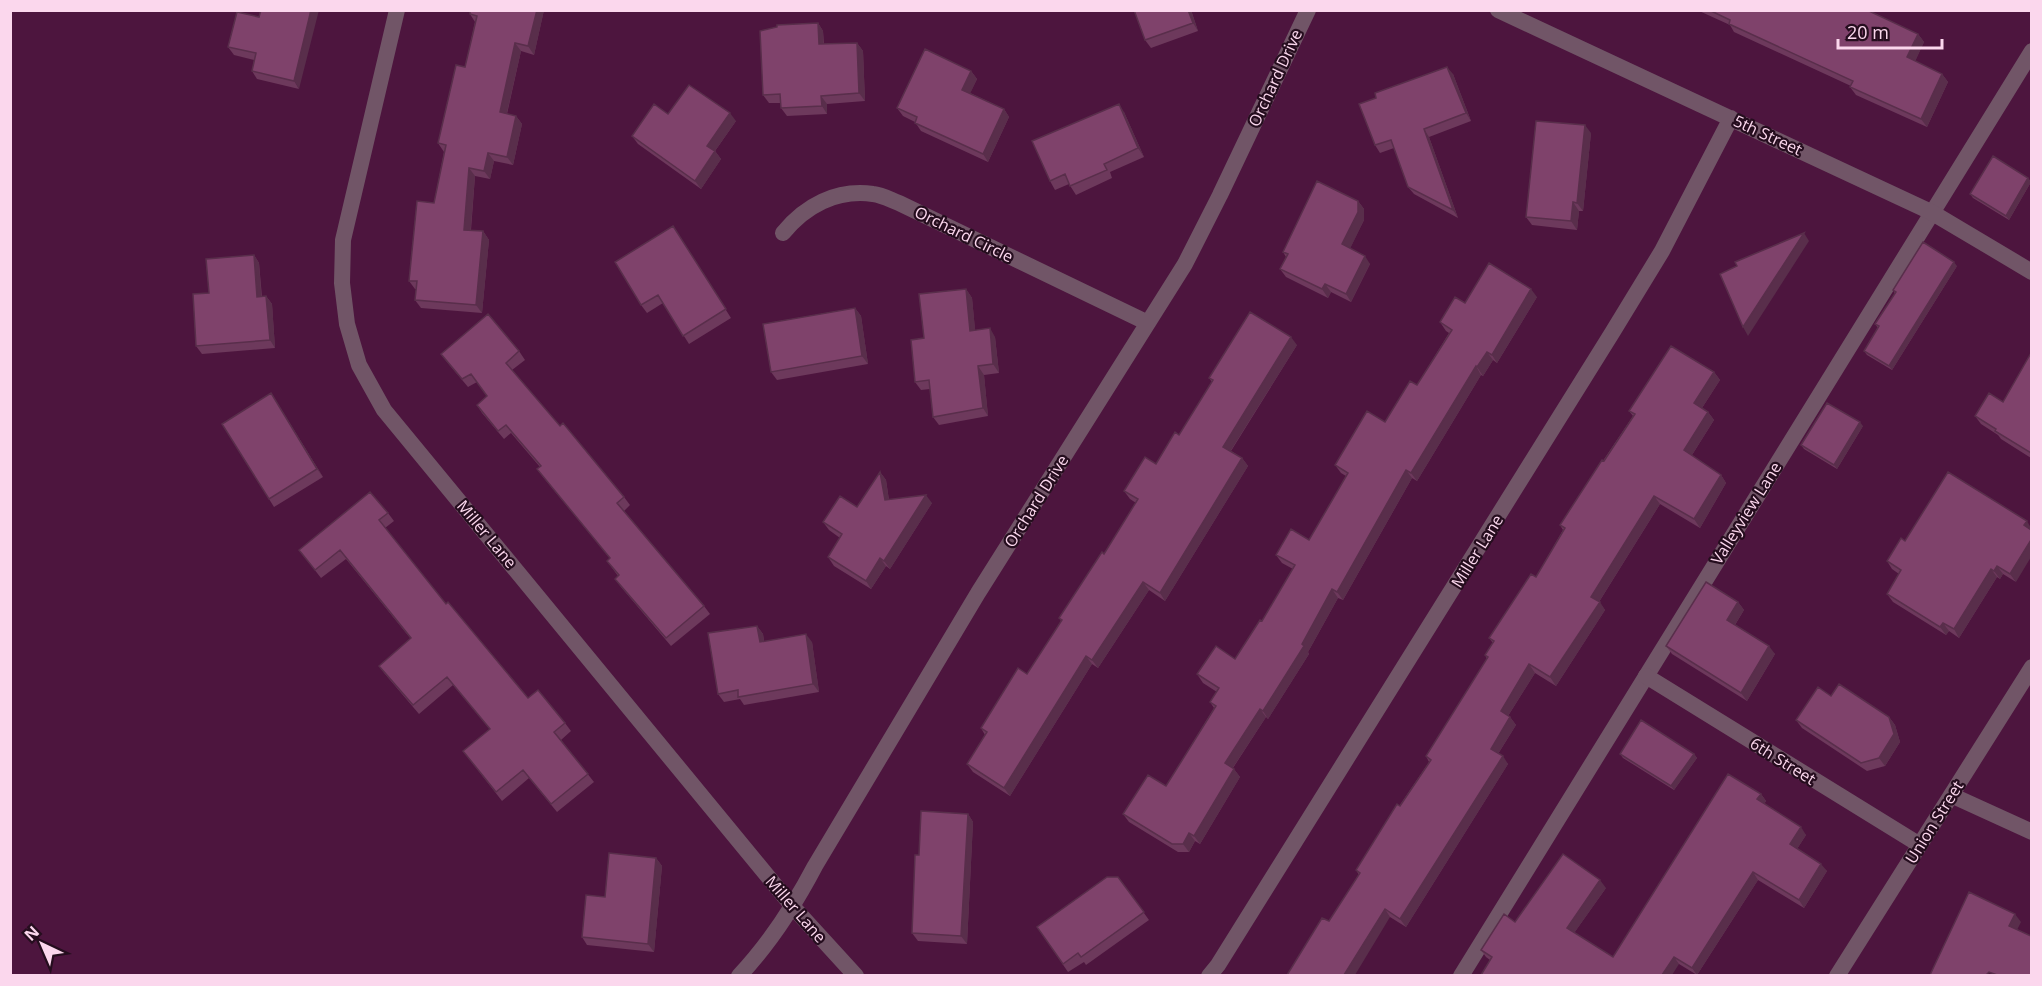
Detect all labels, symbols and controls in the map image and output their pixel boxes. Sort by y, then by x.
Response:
scale bar [1838,12,1942,50]
text: 20 m [1847,20,1889,44]
street label: Orchard Drive [1243,26,1307,130]
street label: 5th Street [1730,109,1806,161]
street label: Orchard Circle [911,201,1017,267]
street label: Orchard Drive [999,451,1073,551]
street label: Valleyview Lane [1706,458,1786,568]
street label: Miller Lane [452,495,522,573]
street label: Miller Lane [1446,510,1508,592]
street label: 6th Street [1746,732,1820,790]
street label: Union Street [1900,776,1968,868]
street label: Miller Lane [761,871,831,947]
north arrow [12,914,72,974]
text: N [19,921,44,946]

